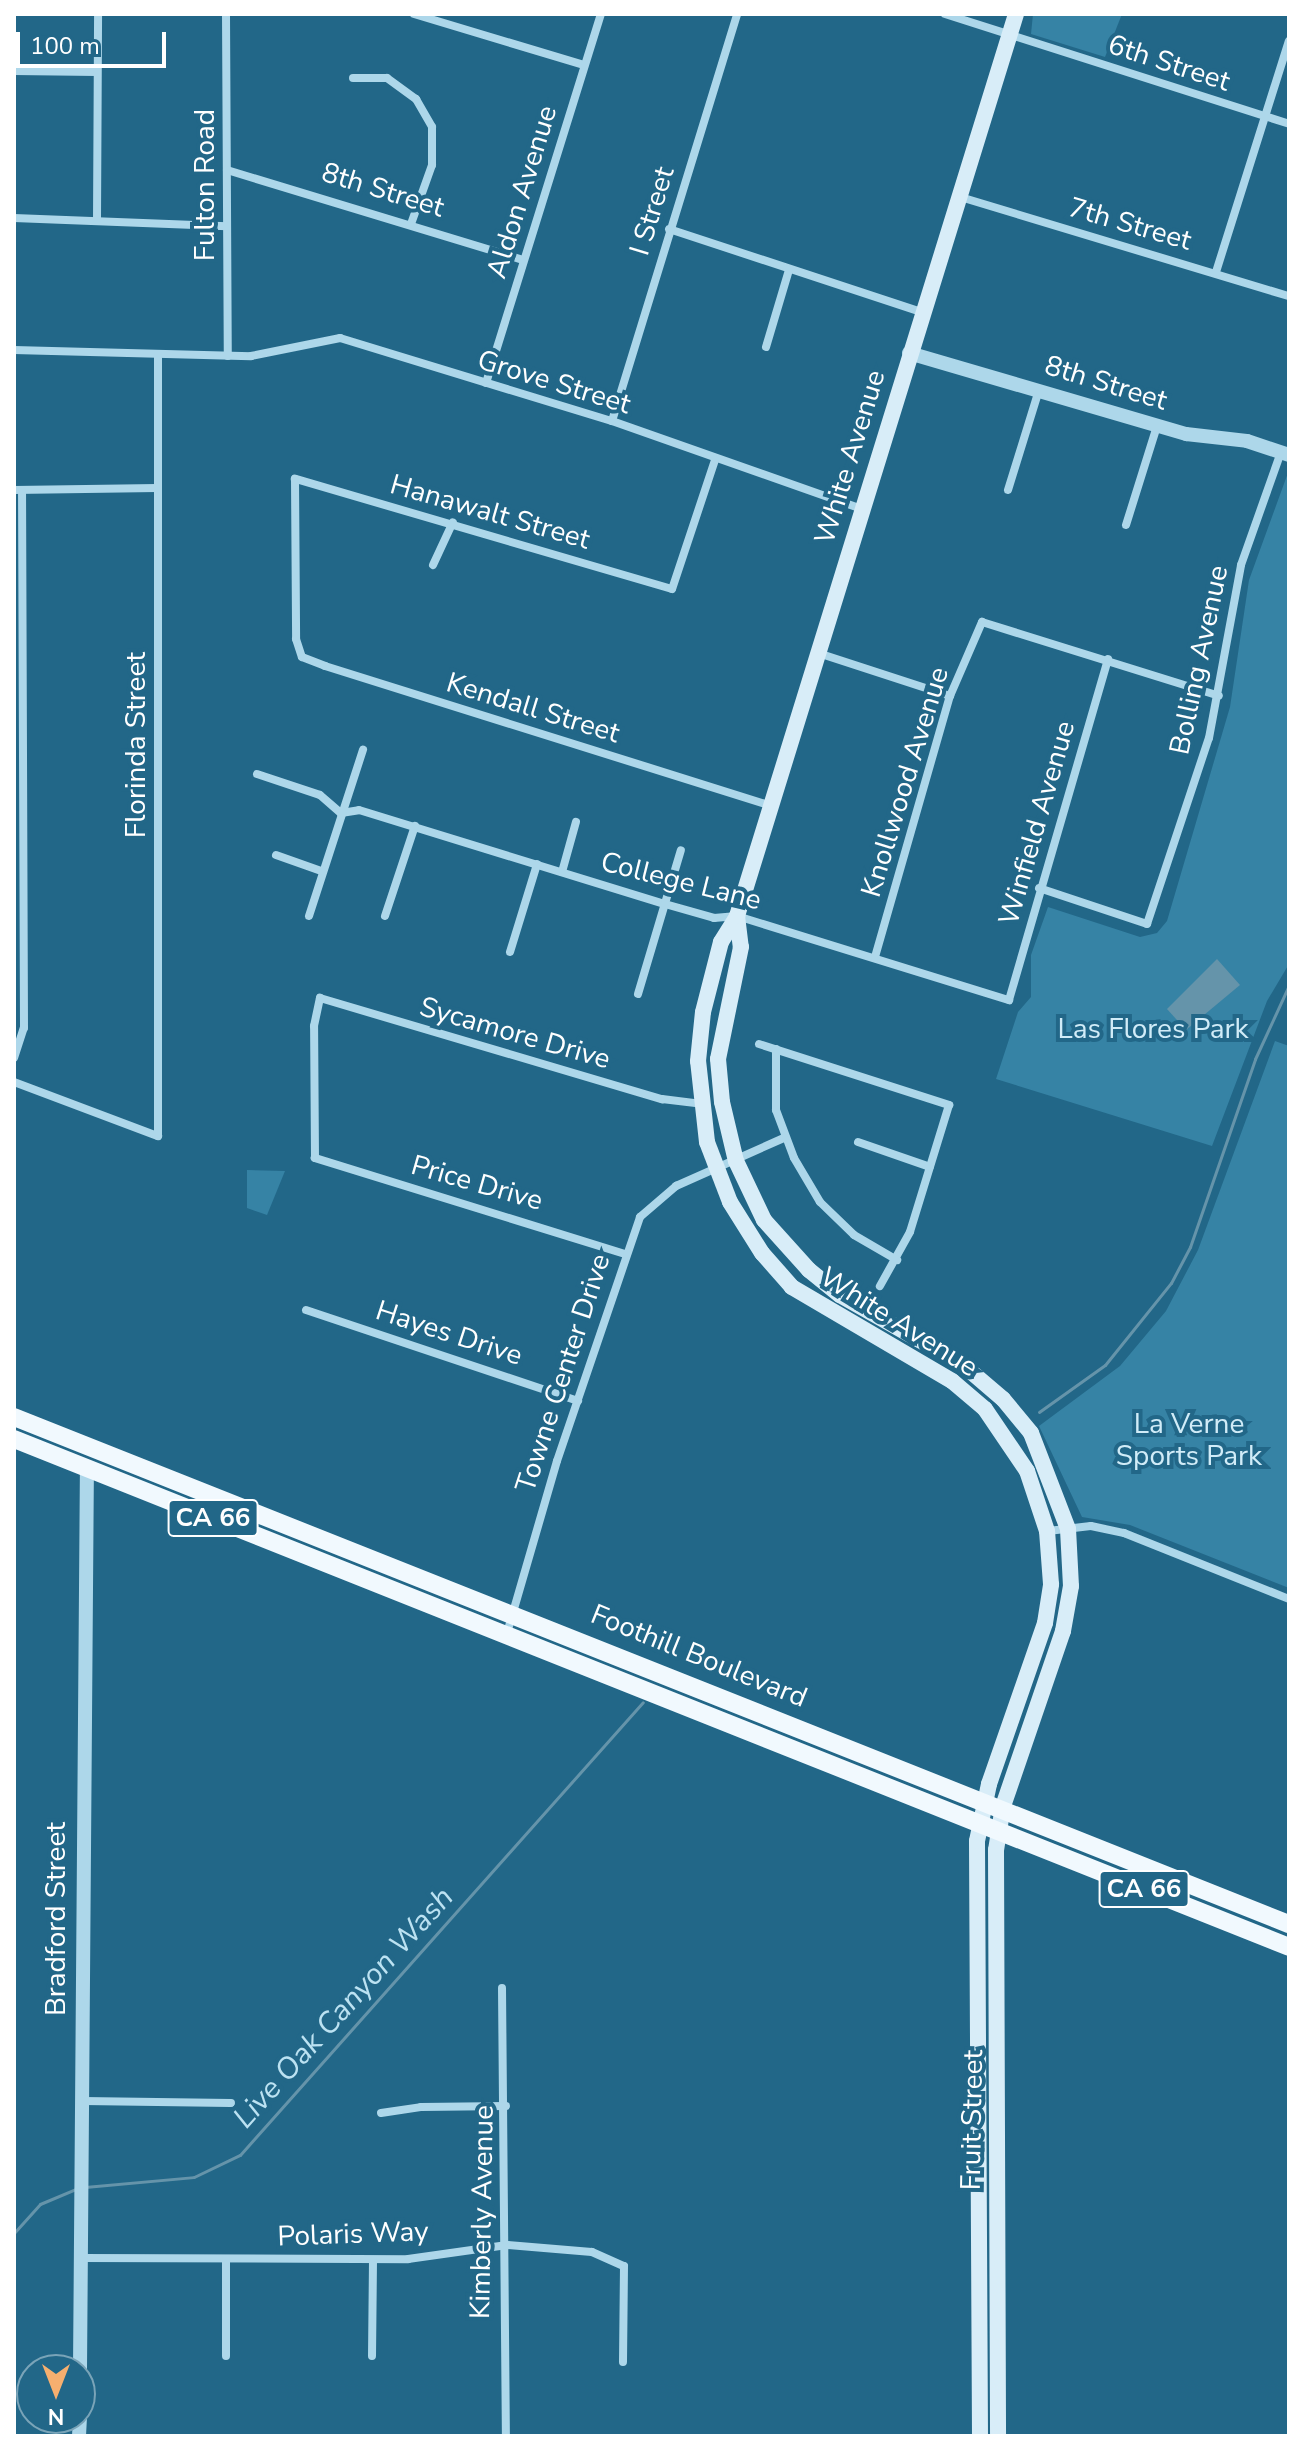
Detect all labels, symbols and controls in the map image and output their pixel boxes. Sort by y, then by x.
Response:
scale bar [20,16,170,66]
street label: 6th Street [1104,28,1234,98]
text: 100 m [30,30,100,62]
street label: Aldon Avenue [480,102,564,282]
street label: Fulton Road [188,109,222,261]
street label: 8th Street [318,156,448,224]
street label: I Street [623,163,681,259]
street label: 7th Street [1065,190,1195,258]
street label: Grove Street [473,343,635,421]
street label: 8th Street [1041,349,1171,417]
street label: White Avenue [808,366,892,548]
street label: Hanawalt Street [386,467,594,557]
street label: Bolling Avenue [1163,562,1235,758]
street label: Florinda Street [119,652,153,838]
street label: Knollwood Avenue [854,663,956,901]
street label: Kendall Street [442,666,624,750]
street label: Winfield Avenue [992,717,1082,929]
street label: College Lane [597,845,765,917]
street label: Sycamore Drive [416,990,614,1076]
park label: Las Flores Park [1057,1012,1249,1046]
street label: Price Drive [407,1148,547,1218]
street label: Towne Center Drive [509,1250,617,1496]
street label: White Avenue [814,1260,984,1384]
street label: Hayes Drive [371,1294,527,1372]
park label: La Verne Sports Park [1116,1407,1262,1473]
road number: CA 66 [167,1496,259,1540]
street label: Foothill Boulevard [586,1597,812,1715]
street label: Bradford Street [39,1822,73,2016]
road number: CA 66 [1098,1867,1190,1911]
water label: Live Oak Canyon Wash [226,1880,462,2136]
street label: Fruit Street [954,2049,990,2191]
street label: Kimberly Avenue [463,2105,501,2319]
street label: Polaris Way [277,2215,429,2253]
north arrow [16,2354,96,2434]
text: N [48,2401,64,2431]

